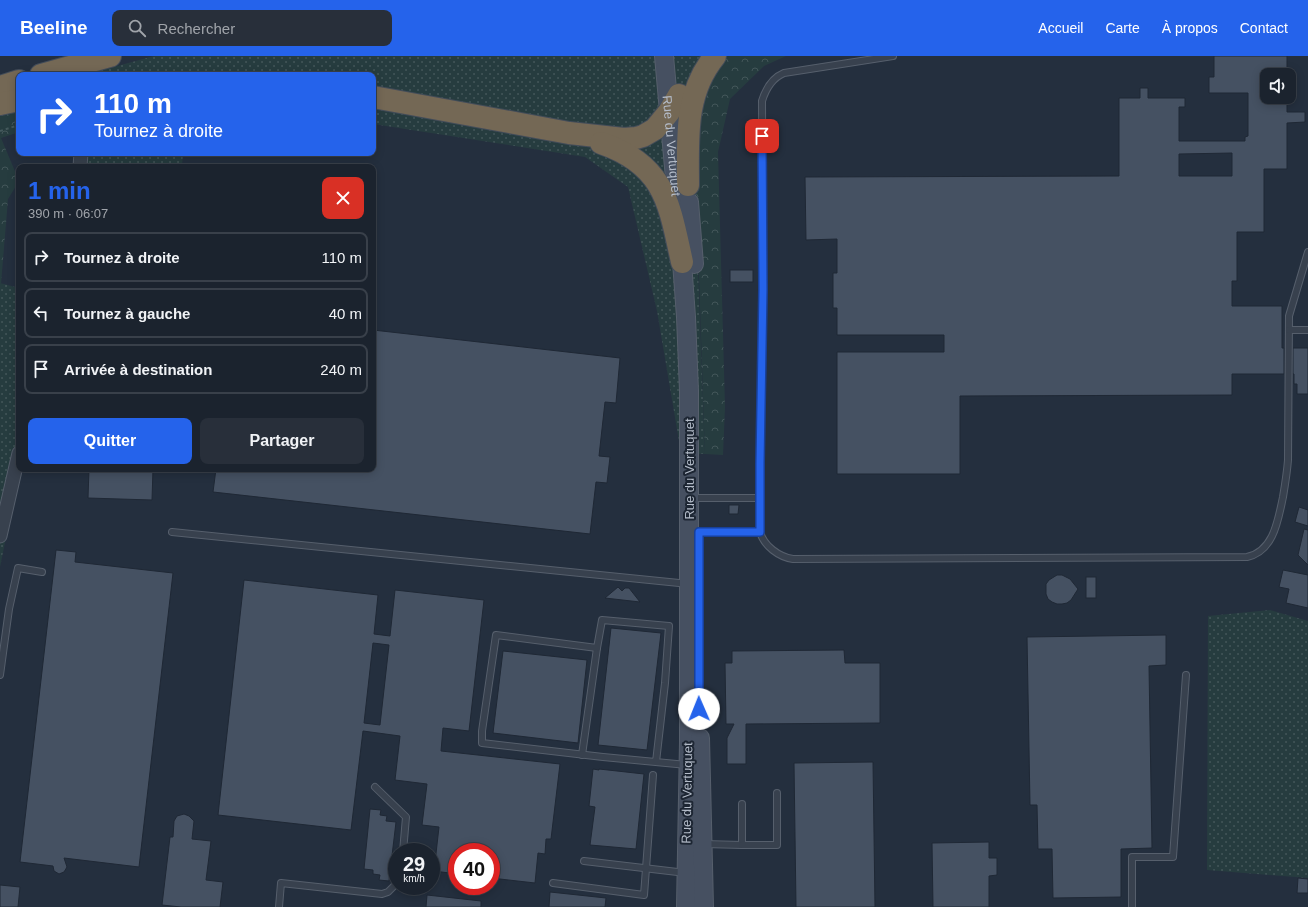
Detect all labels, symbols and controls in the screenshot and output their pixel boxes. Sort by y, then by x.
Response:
search box [112,10,392,46]
text: Beeline [20,17,88,38]
icon: search [126,17,148,39]
text: Rechercher [158,20,235,37]
text: Accueil [1038,20,1083,36]
text: Carte [1105,20,1140,36]
text: À propos [1162,20,1218,36]
text: Contact [1240,20,1288,36]
map controls [1260,68,1296,104]
button: sound [1260,68,1296,104]
icon: right [28,88,80,140]
text: 110 m [94,88,172,119]
street label: Rue du Vertuquet [660,95,684,197]
pin [745,119,779,153]
text: Tournez à droite [94,121,223,141]
icon: arrive [751,125,773,147]
text: 1 min [28,177,91,204]
button: close [322,177,364,219]
text: 390 m · 06:07 [28,206,108,221]
icon: right [30,246,52,268]
text: Tournez à droite [64,249,180,266]
text: 110 m [321,249,362,266]
icon: left [30,302,52,324]
text: Tournez à gauche [64,305,190,322]
text: 40 m [329,305,362,322]
icon: arrive [30,358,52,380]
text: Arrivée à destination [64,361,212,378]
text: 240 m [320,361,362,378]
button: Quitter [28,418,192,464]
button: Partager [200,418,364,464]
street label: Rue du Vertuquet [682,418,697,520]
position arrow [678,688,720,730]
street label: Rue du Vertuquet [679,742,695,844]
speed limit sign: 40 [448,843,500,895]
text: 29 [403,853,425,875]
text: km/h [403,873,425,884]

